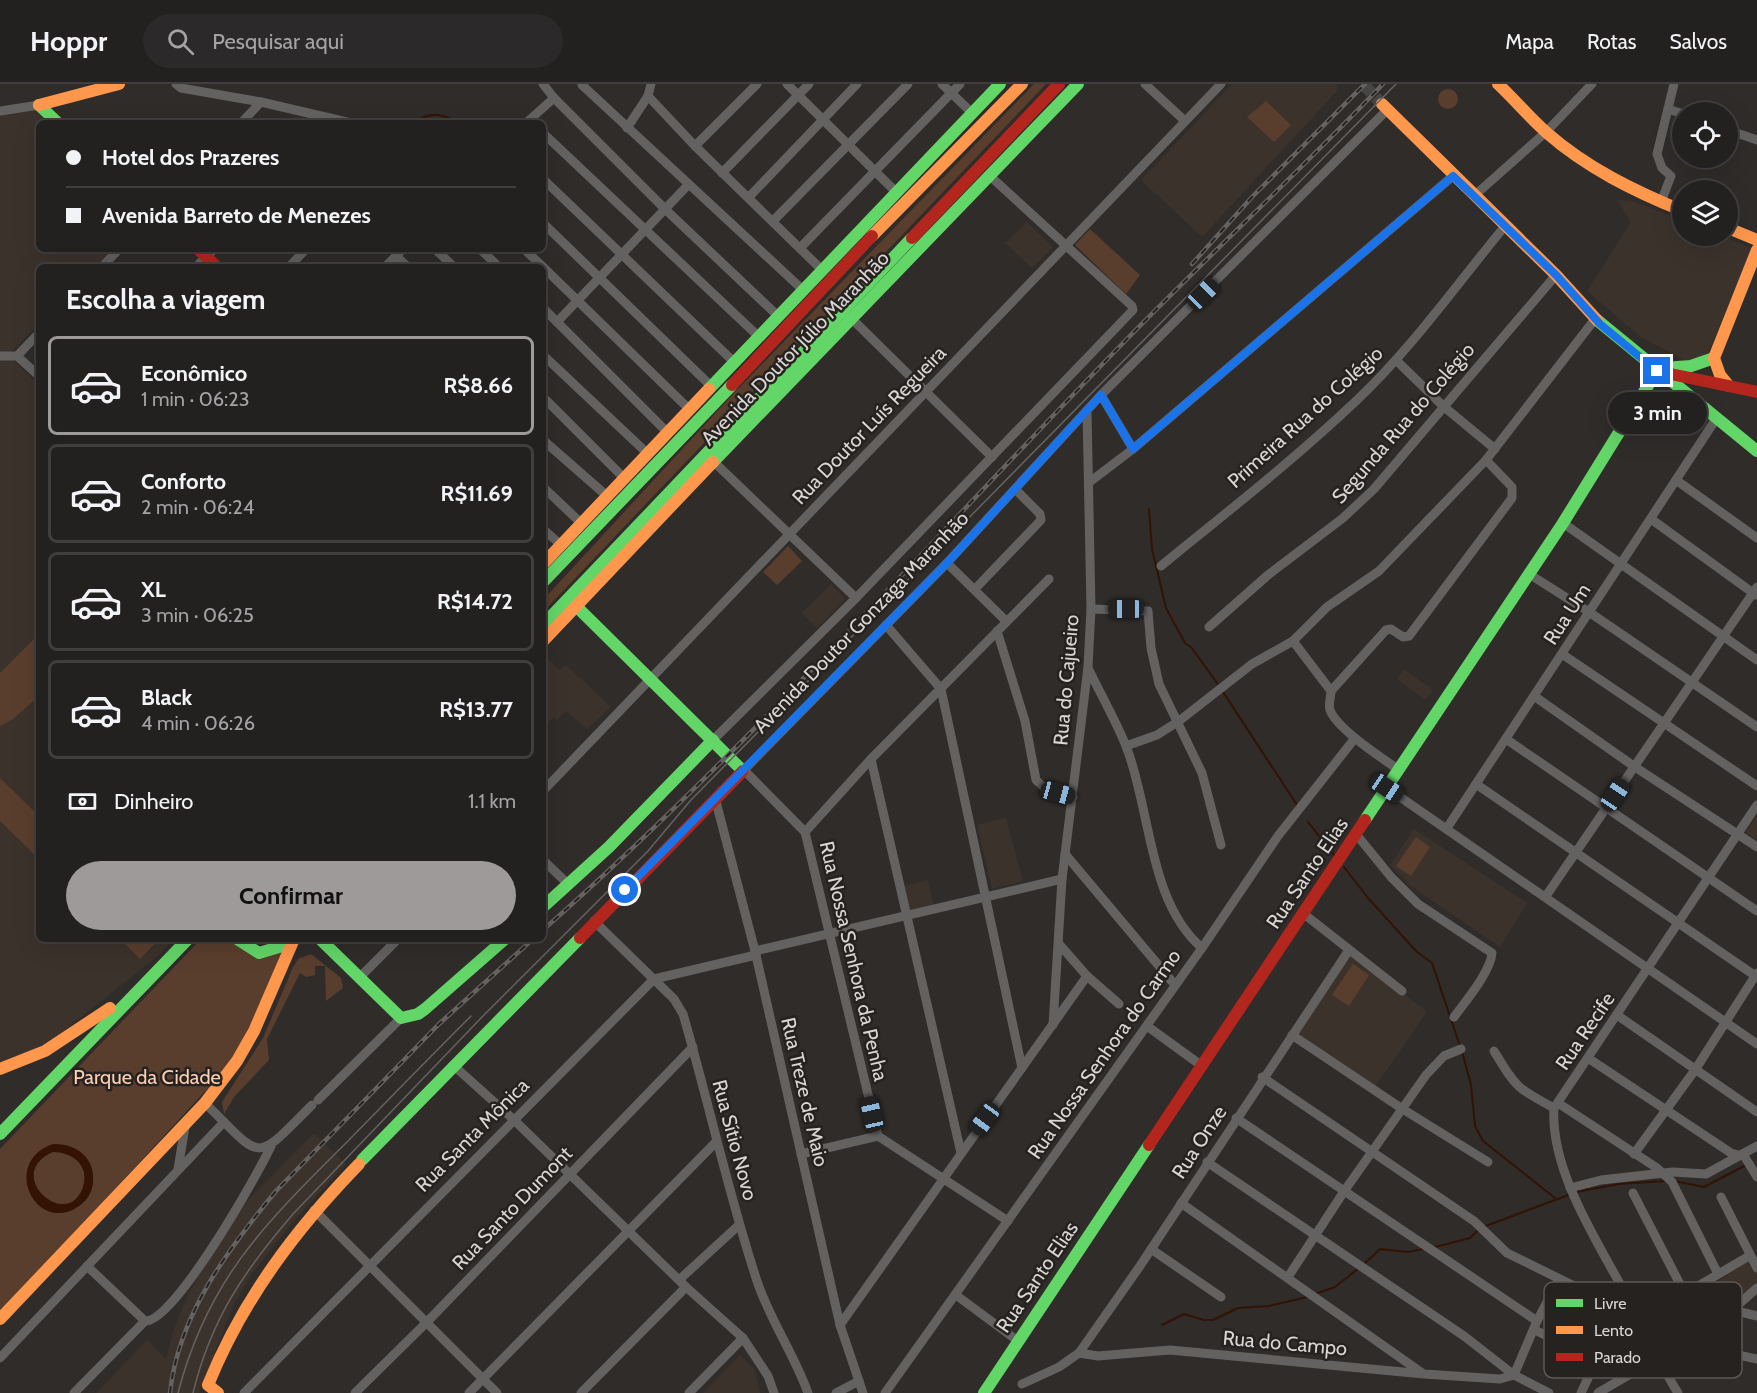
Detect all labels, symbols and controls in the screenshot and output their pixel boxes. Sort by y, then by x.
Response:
search box [143,14,563,68]
text: Hoppr [30,24,107,58]
icon: search [164,25,197,58]
text: Pesquisar aqui [212,28,344,55]
text: Mapa [1505,29,1554,54]
text: Rotas [1587,29,1636,54]
text: Salvos [1669,29,1727,54]
map controls [1672,102,1738,246]
button: locate [1672,102,1738,168]
text: Hotel dos Prazeres [102,144,279,171]
button: layers [1672,180,1738,246]
text: Avenida Barreto de Menezes [102,202,371,229]
street label: Avenida Doutor Júlio Maranhão [696,246,894,450]
car [1184,275,1222,313]
text: Escolha a viagem [66,283,265,316]
street label: Segunda Rua do Colégio [1327,338,1479,508]
street label: Rua Doutor Luís Regueira [787,341,951,509]
street label: Primeira Rua do Colégio [1222,341,1388,493]
route end [1643,357,1670,384]
icon: car [69,359,123,413]
text: Econômico [141,360,247,387]
text: R$8.66 [444,372,513,399]
text: 1 min · 06:23 [141,387,250,411]
callout: 3 min [1608,392,1706,434]
text: 3 min [1633,401,1682,425]
icon: car [69,467,123,521]
text: Conforto [141,468,226,495]
text: R$11.69 [441,480,513,507]
text: 2 min · 06:24 [141,495,254,519]
street label: Avenida Doutor Gonzaga Maranhão [748,506,974,738]
icon: car [69,575,123,629]
text: XL [141,576,166,603]
street label: Rua Um [1538,579,1596,649]
text: R$14.72 [437,588,513,615]
car [1108,600,1144,618]
text: 3 min · 06:25 [141,603,254,627]
street label: Rua do Cajueiro [1048,614,1084,746]
icon: car [69,683,123,737]
text: Black [141,684,192,711]
text: R$13.77 [439,696,513,723]
text: 4 min · 06:26 [141,711,255,735]
car [1367,770,1407,806]
car [1597,775,1633,815]
car [1038,780,1078,806]
icon: cash [66,785,99,818]
text: Dinheiro [114,788,193,815]
text: 1.1 km [468,789,516,813]
street label: Rua Santo Elias [1261,813,1353,933]
street label: Rua Nossa Senhora da Penha [815,839,893,1084]
button: Confirmar [66,861,516,930]
route start [611,876,638,903]
street label: Rua Nossa Senhora do Carmo [1022,945,1186,1163]
street label: Rua Recife [1550,988,1620,1074]
street label: Rua Treze de Maio [776,1015,834,1169]
park label: Parque da Cidade [73,1065,221,1089]
street label: Rua Santa Mônica [410,1073,534,1197]
street label: Rua Sítio Novo [707,1077,763,1203]
car [859,1094,885,1134]
car [967,1099,1003,1139]
street label: Rua Onze [1167,1101,1231,1183]
street label: Rua Santo Dumont [447,1141,577,1275]
street label: Rua Santo Elias [991,1217,1083,1337]
legend [1544,1282,1742,1378]
text: Livre [1594,1294,1626,1313]
text: Lento [1594,1321,1633,1340]
street label: Rua do Campo [1222,1326,1348,1360]
text: Parado [1594,1348,1641,1367]

